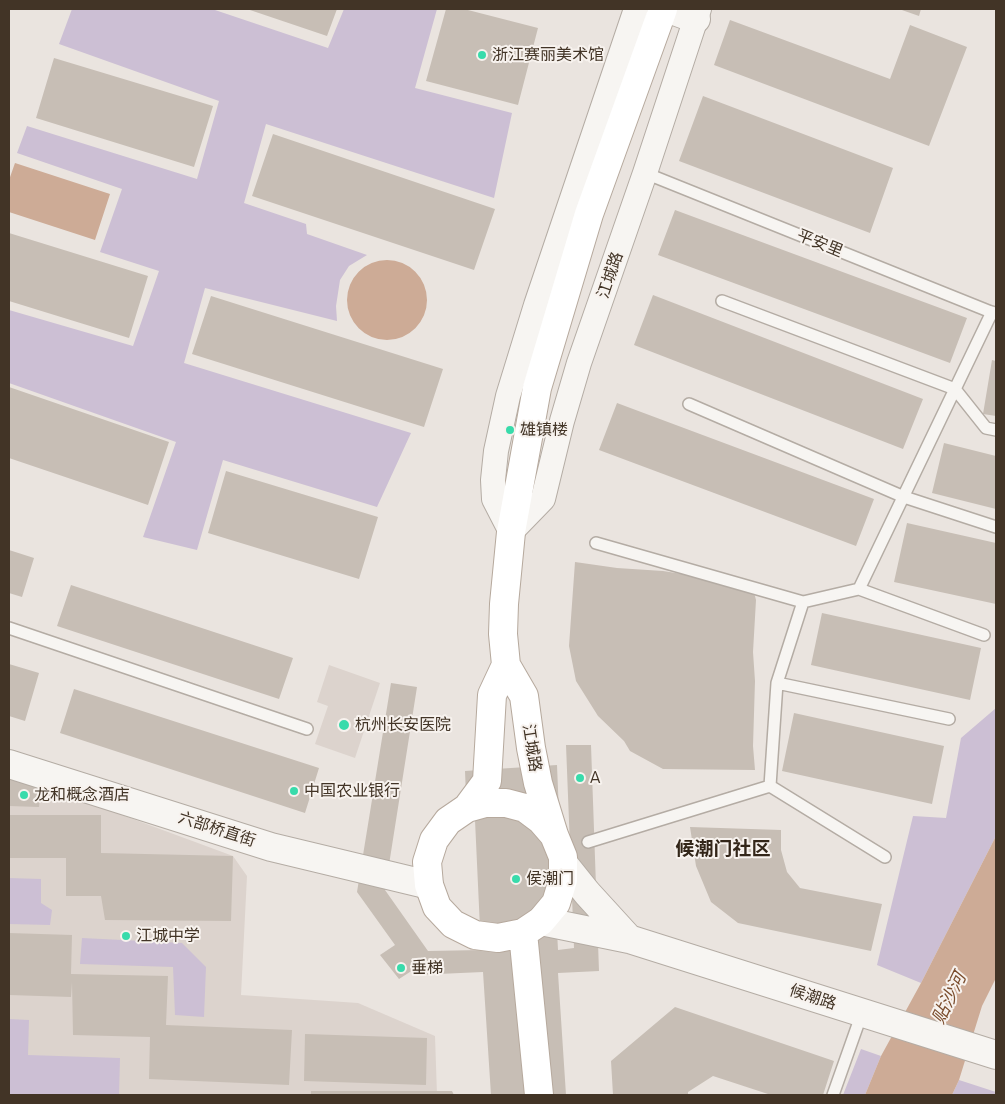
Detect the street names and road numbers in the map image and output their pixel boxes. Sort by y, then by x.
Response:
street label: 平安里 [794,225,846,261]
street label: 江城路 [593,249,627,301]
street label: 江城路 [519,723,545,773]
street label: 六部桥直街 [176,808,258,850]
street label: 候潮路 [787,980,839,1014]

